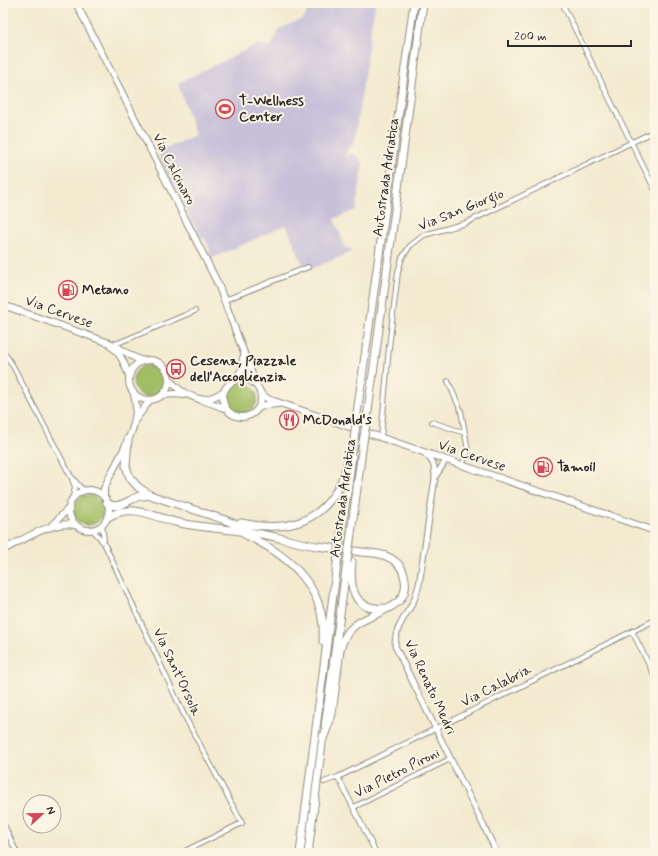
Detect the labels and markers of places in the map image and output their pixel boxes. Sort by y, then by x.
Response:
place label: T-Wellness Center [239,92,304,126]
sports icon: T-Wellness Center [214,98,236,120]
fuel station icon: Metano [57,279,79,301]
place label: Metano [82,281,129,299]
place label: Cesena, Piazzale dell'Accoglienzia [190,352,296,387]
bus stop icon: Cesena, Piazzale dell'Accoglienzia [165,358,187,380]
restaurant icon: McDonald's [278,409,300,431]
place label: McDonald's [303,411,373,429]
fuel station icon: Tamoil [532,456,554,478]
place label: Tamoil [557,458,596,476]

